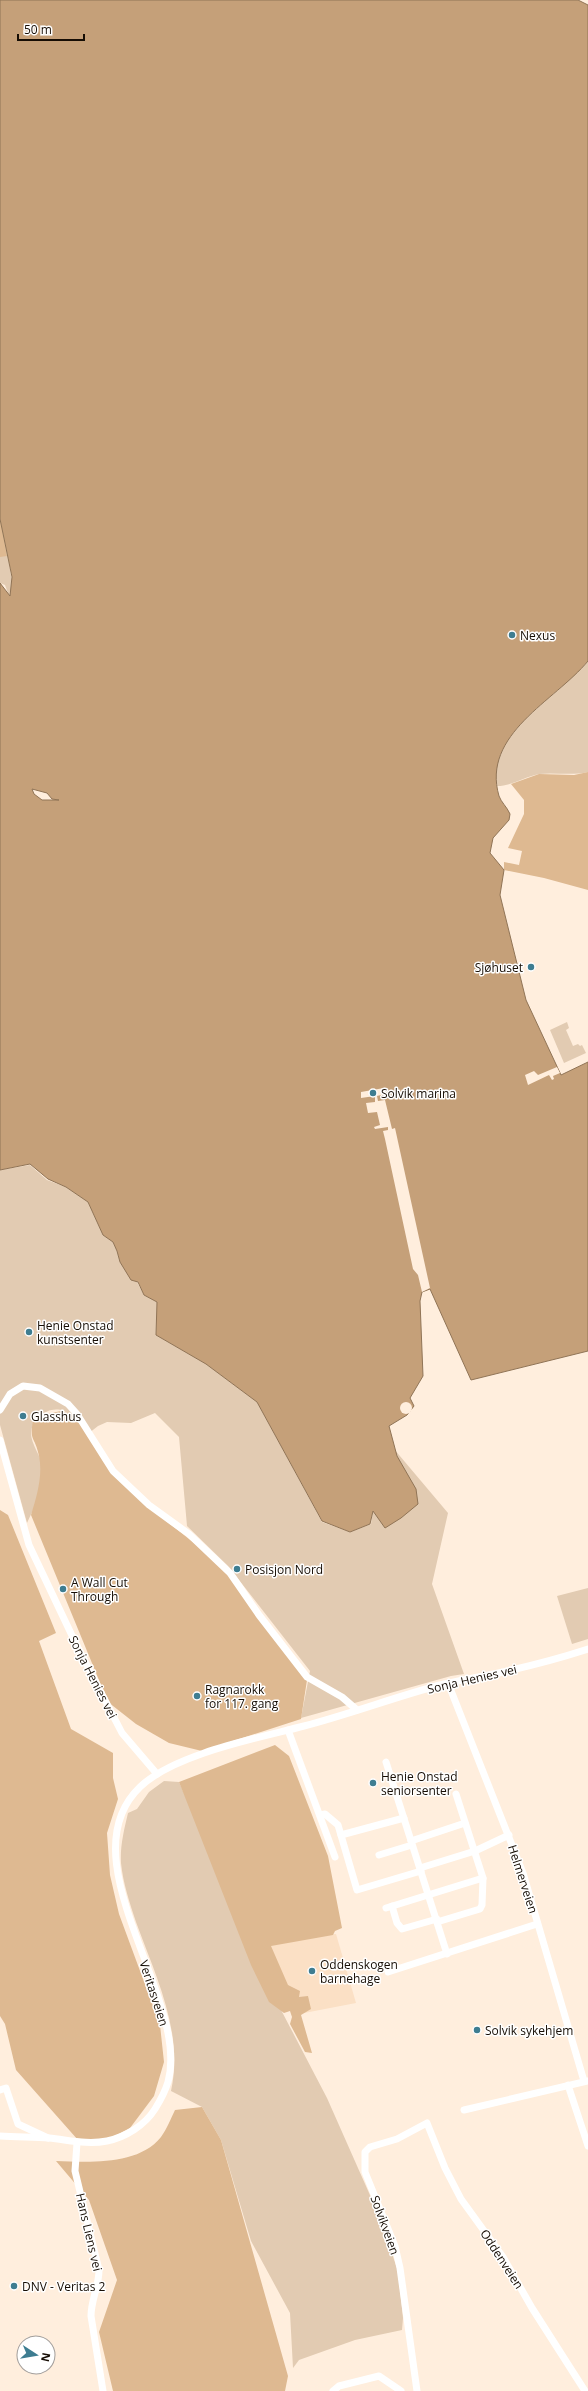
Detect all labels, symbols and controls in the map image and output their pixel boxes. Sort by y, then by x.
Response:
scale bar [18,16,84,42]
text: 50 m [24,21,52,38]
place label: Nexus [520,627,555,644]
marker: Nexus [507,630,517,640]
place label: Sjøhuset [475,959,523,976]
marker: Sjøhuset [526,962,536,972]
place label: Solvik marina [381,1085,456,1102]
marker: Solvik marina [368,1088,378,1098]
place label: Henie Onstad kunstsenter [37,1317,114,1348]
marker: Henie Onstad kunstsenter [24,1327,34,1337]
place label: Glasshus [31,1408,82,1425]
marker: Glasshus [18,1411,28,1421]
place label: Posisjon Nord [245,1561,323,1578]
marker: Posisjon Nord [232,1564,242,1574]
place label: A Wall Cut Through [71,1574,128,1605]
marker: A Wall Cut Through [58,1584,68,1594]
street label: Sonja Henies vei [65,1632,121,1722]
street label: Sonja Henies vei [426,1660,518,1698]
place label: Ragnarokk for 117. gang [205,1681,279,1712]
marker: Ragnarokk for 117. gang [192,1691,202,1701]
place label: Henie Onstad seniorsenter [381,1768,458,1799]
marker: Henie Onstad seniorsenter [368,1778,378,1788]
street label: Helmerveien [504,1842,542,1916]
place label: Oddenskogen barnehage [320,1956,398,1987]
street label: Veritasveien [135,1958,173,2028]
marker: Oddenskogen barnehage [307,1966,317,1976]
place label: Solvik sykehjem [485,2022,573,2039]
marker: Solvik sykehjem [472,2025,482,2035]
street label: Hans Liens vei [72,2191,106,2273]
street label: Solvikveien [366,2193,404,2257]
street label: Oddenveien [476,2226,528,2292]
place label: DNV - Veritas 2 [22,2278,106,2295]
marker: DNV - Veritas 2 [9,2281,19,2291]
north arrow [16,2335,56,2375]
text: N [38,2351,55,2363]

